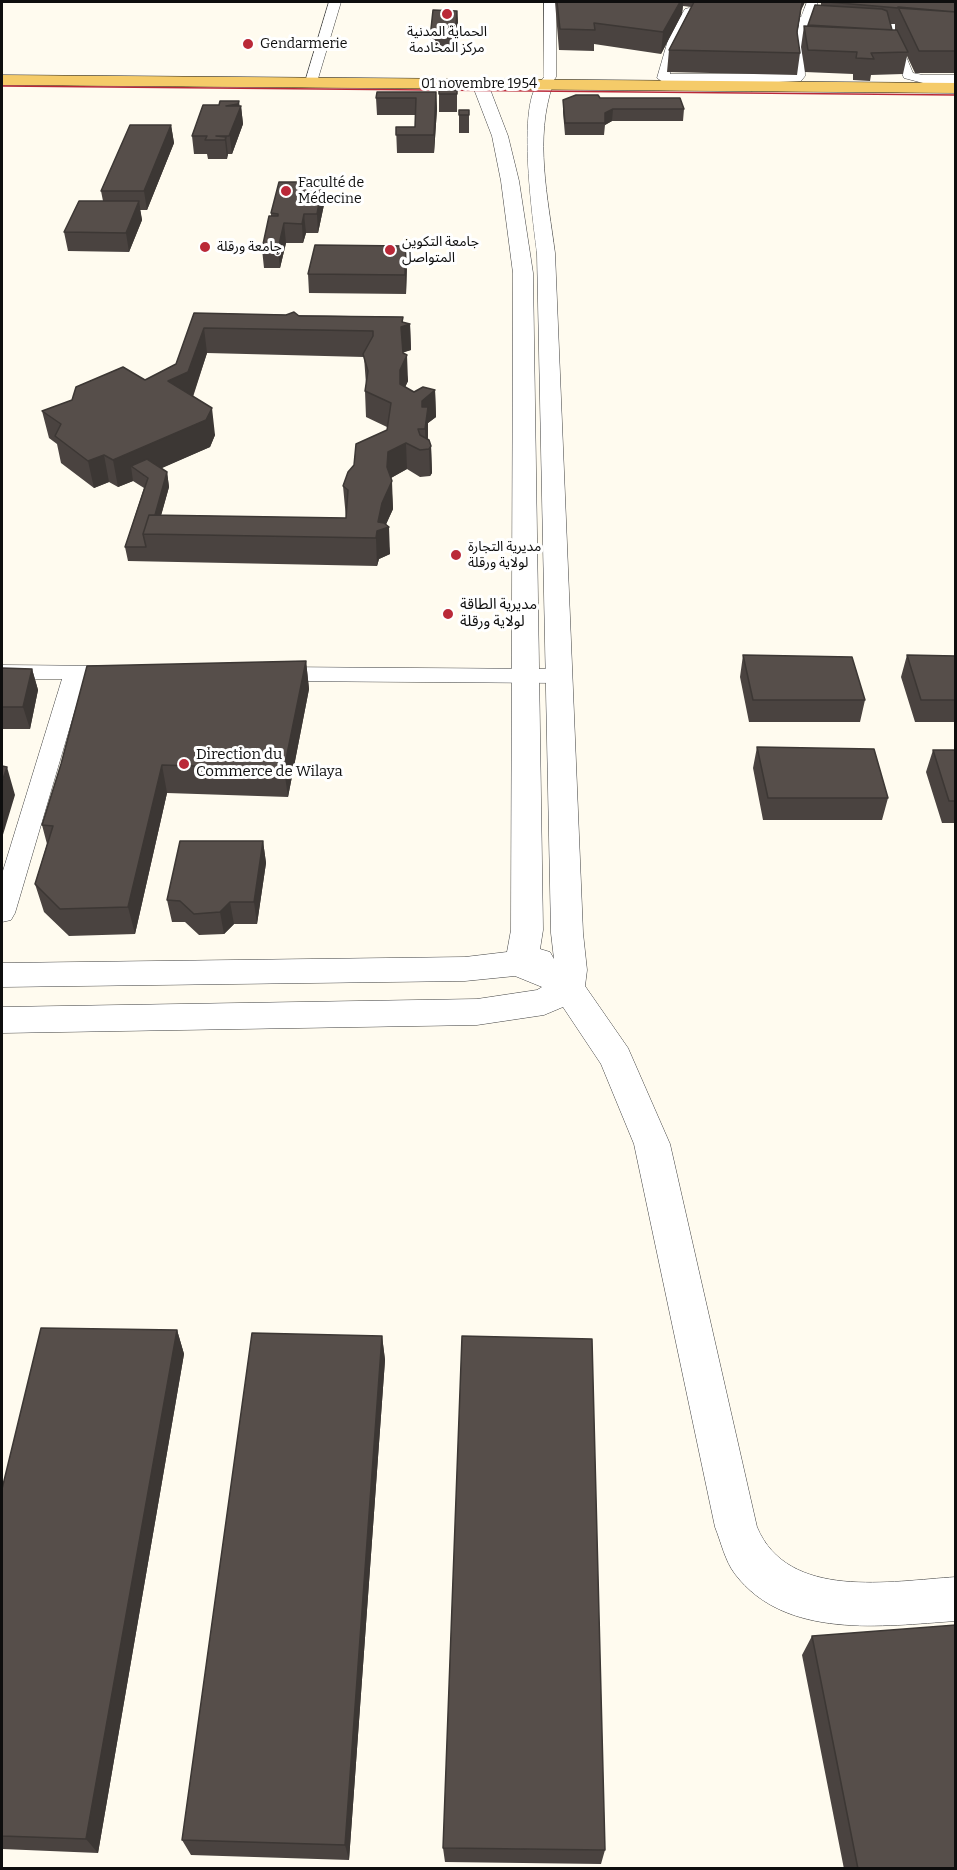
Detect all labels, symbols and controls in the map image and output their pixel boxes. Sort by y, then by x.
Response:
marker: الحماية المدنية مركز المخادمة [440,7,454,21]
place label: الحماية المدنية مركز المخادمة [407,24,487,56]
place label: Gendarmerie [260,36,347,52]
marker: Gendarmerie [241,37,255,51]
street label: 01 novembre 1954 [421,76,537,92]
place label: Faculté de Médecine [298,175,364,208]
marker: Faculté de Médecine [279,184,293,198]
place label: جامعة التكوين المتواصل [402,234,479,266]
place label: جامعة ورقلة [217,239,282,255]
marker: جامعة ورقلة [198,240,212,254]
marker: جامعة التكوين المتواصل [383,243,397,257]
place label: مديرية التجارة لولاية ورقلة [468,539,541,572]
marker: مديرية التجارة لولاية ورقلة [449,548,463,562]
place label: مديرية الطاقة لولاية ورقلة [460,596,537,631]
marker: مديرية الطاقة لولاية ورقلة [441,607,455,621]
place label: Direction du Commerce de Wilaya [196,746,343,781]
marker: Direction du Commerce de Wilaya [177,757,191,771]

